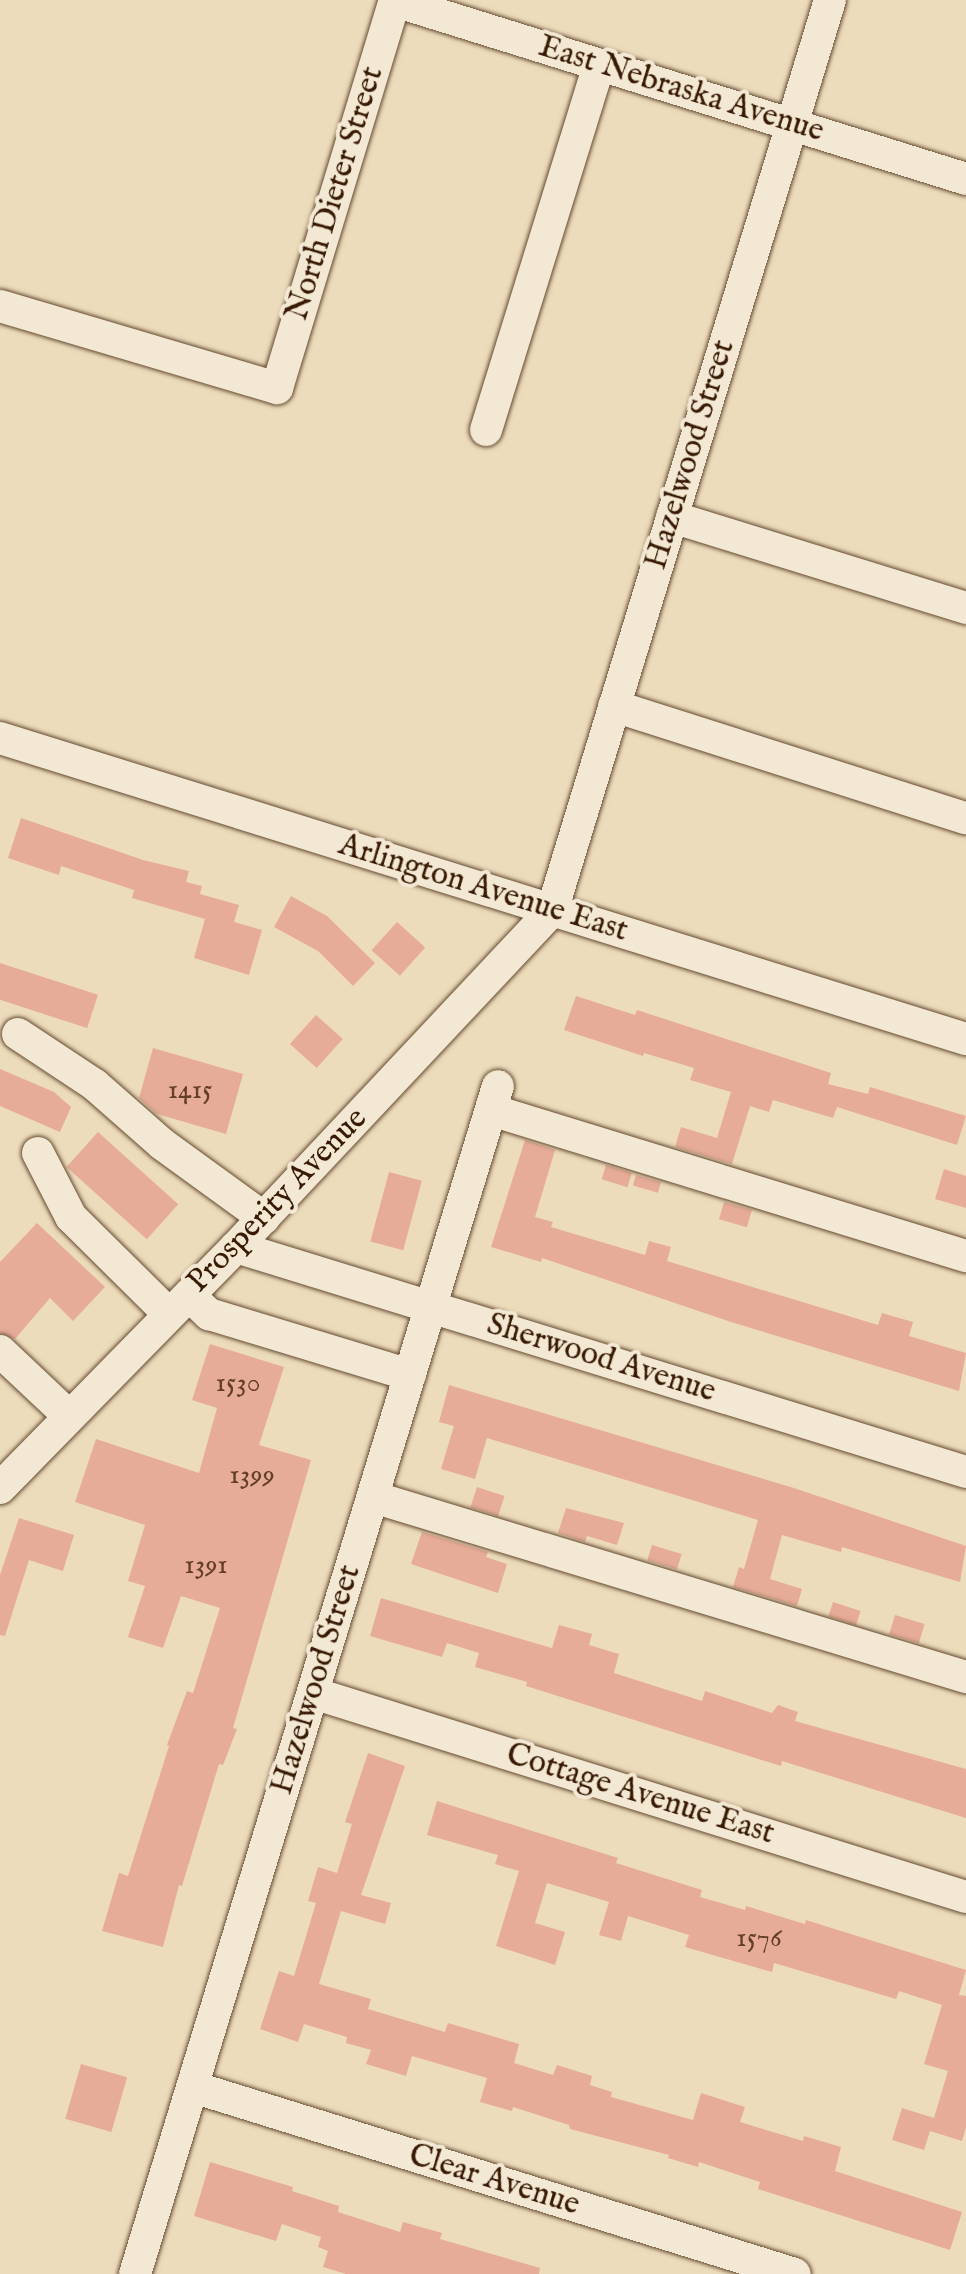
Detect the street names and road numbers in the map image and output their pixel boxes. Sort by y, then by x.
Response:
street label: East Nebraska Avenue [534,28,828,152]
street label: North Dieter Street [279,62,393,326]
street label: Hazelwood Street [638,336,744,574]
street label: Arlington Avenue East [334,827,632,951]
street label: Prosperity Avenue [180,1100,376,1302]
street label: Sherwood Avenue [482,1306,720,1412]
street label: Hazelwood Street [264,1561,370,1799]
street label: Cottage Avenue East [501,1736,779,1854]
street label: Clear Avenue [404,2137,584,2225]

